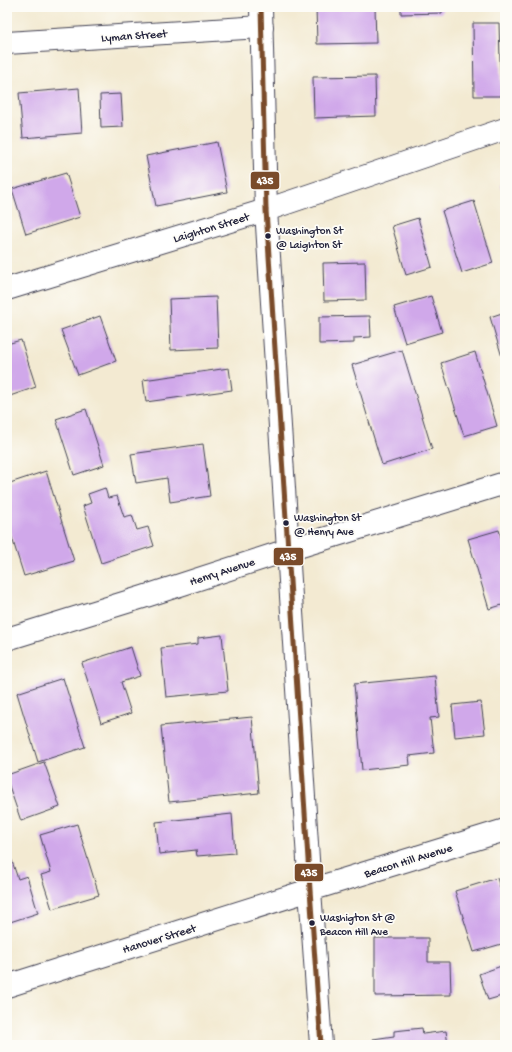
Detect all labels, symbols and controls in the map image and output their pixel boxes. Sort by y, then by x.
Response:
street label: Lyman Street [101,28,169,46]
line badge: 435 [250,171,280,190]
text: 435 [256,176,274,188]
street label: Laighton Street [172,210,252,247]
place label: Washington St @ Laighton St [276,226,344,252]
marker: Washington St @ Laighton St [263,231,273,241]
place label: Washington St @ Henry Ave [294,513,362,539]
marker: Washington St @ Henry Ave [281,518,291,528]
line badge: 435 [273,547,304,566]
text: 435 [279,552,297,564]
street label: Henry Avenue [188,556,258,590]
street label: Beacon Hill Avenue [362,842,455,882]
line badge: 435 [294,863,324,882]
text: 435 [300,868,318,880]
place label: Washigton St @ Beacon Hill Ave [319,913,395,939]
marker: Washigton St @ Beacon Hill Ave [307,918,317,928]
street label: Hanover Street [121,922,199,958]

